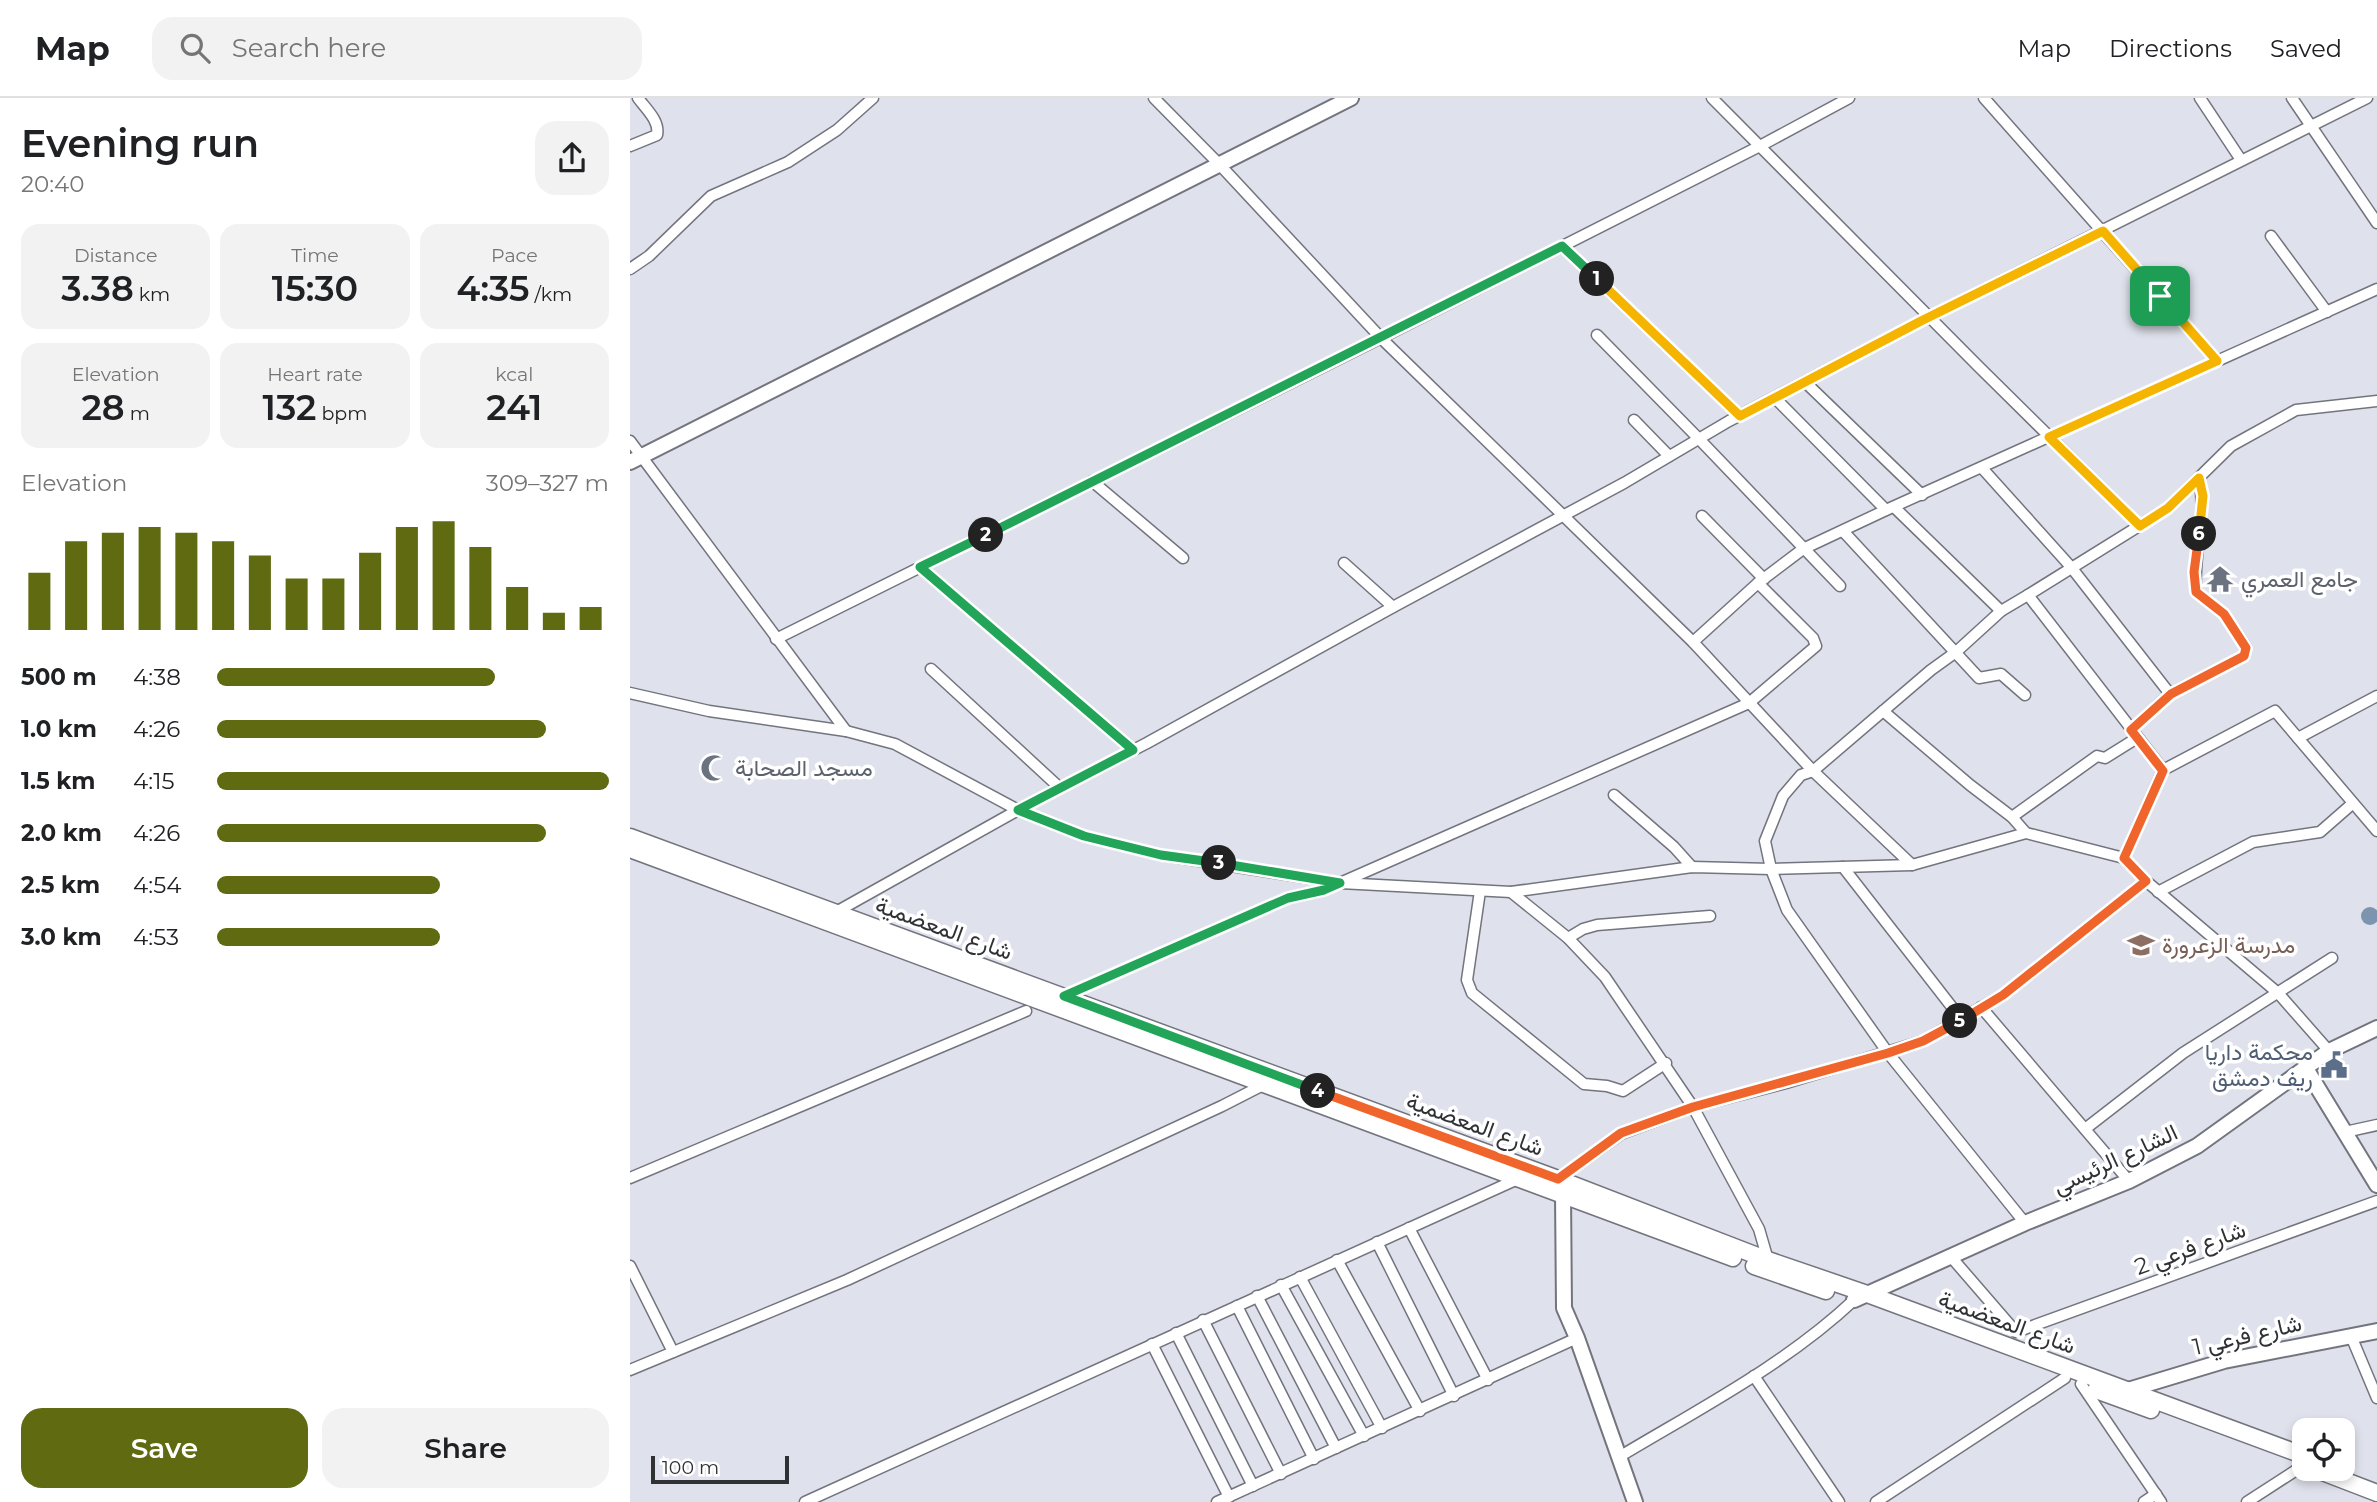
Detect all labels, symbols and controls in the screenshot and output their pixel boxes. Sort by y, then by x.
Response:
search box [152,17,642,80]
text: Map [35,28,110,68]
icon: search [176,29,214,67]
text: Search here [232,32,386,64]
text: Map [2018,34,2071,63]
text: Directions [2109,34,2232,63]
text: Saved [2270,34,2342,63]
text: Evening run [21,120,259,167]
button: share [535,121,609,195]
text: 20:40 [21,170,85,198]
text: Distance [74,244,157,267]
text: Time [291,244,339,267]
text: Pace [491,244,538,267]
pin: 1 [1580,262,1614,296]
pin [2130,266,2190,326]
text: 3.38 [61,267,134,310]
text: 15:30 [272,267,358,310]
text: 4:35 [456,267,529,310]
text: 1 [1593,267,1600,290]
icon: arrive [2141,277,2179,315]
text: km [134,283,170,306]
text: /km [529,283,572,306]
text: Elevation [72,363,160,386]
text: Heart rate [267,363,363,386]
text: kcal [495,363,533,386]
text: 28 [81,386,125,429]
text: 132 [263,386,316,429]
text: 241 [486,386,542,429]
text: m [125,402,150,425]
text: bpm [316,402,367,425]
text: Elevation [21,469,127,497]
text: 309–327 m [486,469,609,497]
pin: 6 [2182,516,2216,551]
pin: 2 [968,518,1004,552]
text: 6 [2192,522,2205,545]
text: 2 [980,523,991,546]
temple icon: جامع العمري [2205,564,2235,594]
place label: جامع العمري [2241,565,2358,598]
text: 500 m [21,663,97,691]
text: 4:38 [133,663,181,691]
text: 1.0 km [21,715,97,743]
text: 4:26 [133,715,180,743]
mosque icon: مسجد الصحابة [699,753,729,783]
place label: مسجد الصحابة [735,754,873,782]
text: 1.5 km [21,767,95,795]
text: 4:15 [133,767,175,795]
text: 2.0 km [21,819,102,847]
text: 4:26 [133,819,180,847]
pin: 3 [1202,846,1236,880]
text: 3 [1213,851,1224,874]
text: 2.5 km [21,871,100,899]
text: 4:54 [133,871,181,899]
street label: شارع المعضمية [871,890,1016,968]
text: 3.0 km [21,923,102,951]
text: 4:53 [133,923,179,951]
school or university icon: مدرسة الزعرورة [2126,930,2156,960]
place label: مدرسة الزعرورة [2162,931,2295,960]
pin: 5 [1942,1004,1978,1038]
text: 5 [1954,1009,1965,1032]
place label: محكمة داريا ريف دمشق [2205,1038,2313,1093]
public building icon: محكمة داريا ريف دمشق [2319,1050,2349,1080]
pin: 4 [1300,1074,1336,1108]
text: 4 [1311,1079,1324,1102]
street label: شارع المعضمية [1402,1086,1547,1164]
street label: الشارع الرئيسي [2048,1118,2184,1205]
street label: شارع فرعي 2 [2131,1215,2251,1286]
street label: شارع المعضمية [1934,1284,2079,1362]
street label: شارع فرعي 1 [2190,1309,2305,1366]
button: Save [21,1408,308,1488]
button: Share [322,1408,609,1488]
map controls [2292,1418,2355,1481]
button: locate [2292,1418,2355,1481]
scale bar [651,1453,789,1485]
text: 100 m [662,1456,719,1479]

